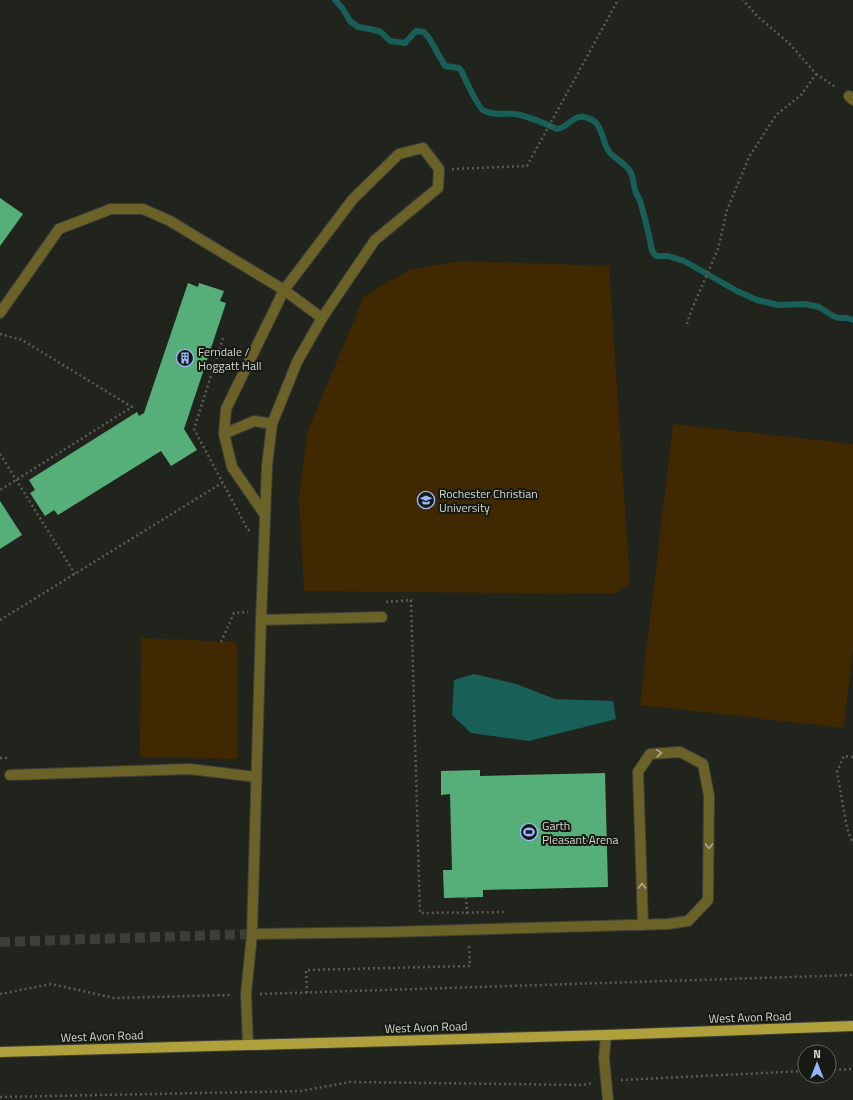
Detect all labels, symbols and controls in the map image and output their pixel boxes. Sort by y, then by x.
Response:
place label: Ferndale / Hoggatt Hall [198,342,261,375]
building icon: Ferndale / Hoggatt Hall [175,348,195,368]
place label: Rochester Christian University [439,484,538,517]
school or university icon: Rochester Christian University [416,490,436,510]
one-way arrow [656,749,662,758]
place label: Garth Pleasant Arena [542,816,619,849]
sports icon: Garth Pleasant Arena [519,822,539,842]
one-way arrow [705,843,713,849]
one-way arrow [637,883,646,889]
street label: West Avon Road [708,1006,792,1028]
street label: West Avon Road [384,1016,468,1038]
street label: West Avon Road [60,1025,144,1047]
north arrow [797,1044,837,1084]
text: N [813,1046,821,1062]

